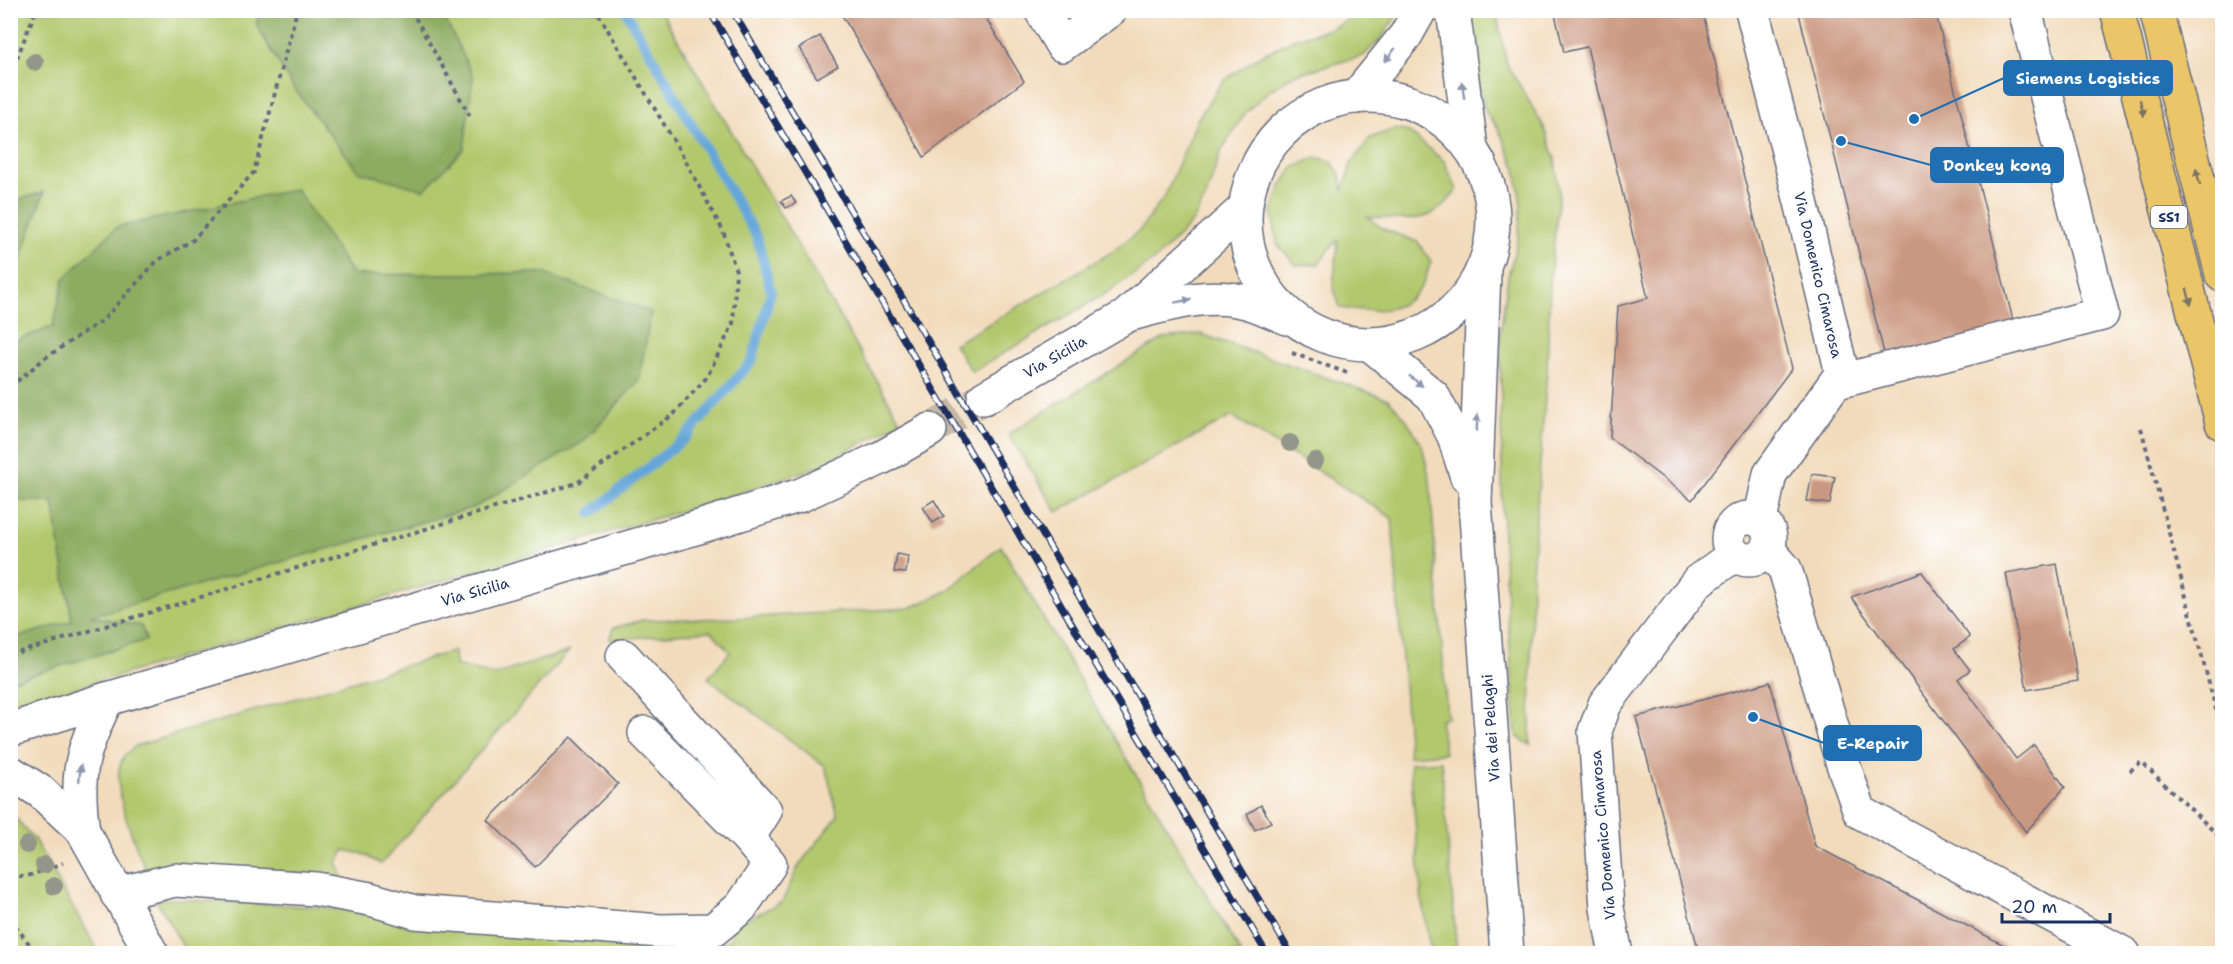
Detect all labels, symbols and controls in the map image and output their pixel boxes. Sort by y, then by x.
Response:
one-way arrow [1383,47,1396,63]
callout: Siemens Logistics [2004,61,2172,95]
text: Siemens Logistics [2016,68,2160,89]
one-way arrow [1458,81,1467,100]
one-way arrow [2137,99,2147,117]
callout: Donkey kong [1931,148,2063,182]
text: Donkey kong [1943,155,2051,176]
one-way arrow [2193,168,2202,186]
street label: Via Domenico Cimarosa [1789,190,1847,361]
road number: SS1 [2151,206,2187,228]
one-way arrow [2185,288,2195,306]
one-way arrow [1174,296,1193,305]
street label: Via Sicilia [1020,331,1091,383]
one-way arrow [1409,375,1424,387]
one-way arrow [1473,413,1482,432]
street label: Via Sicilia [439,573,512,611]
street label: Via dei Pelaghi [1477,673,1505,783]
callout: E-Repair [1824,726,1921,760]
text: E-Repair [1837,733,1910,754]
street label: Via Domenico Cimarosa [1586,749,1620,921]
one-way arrow [75,764,85,783]
scale bar [2002,886,2110,924]
text: 20 m [2011,895,2057,919]

